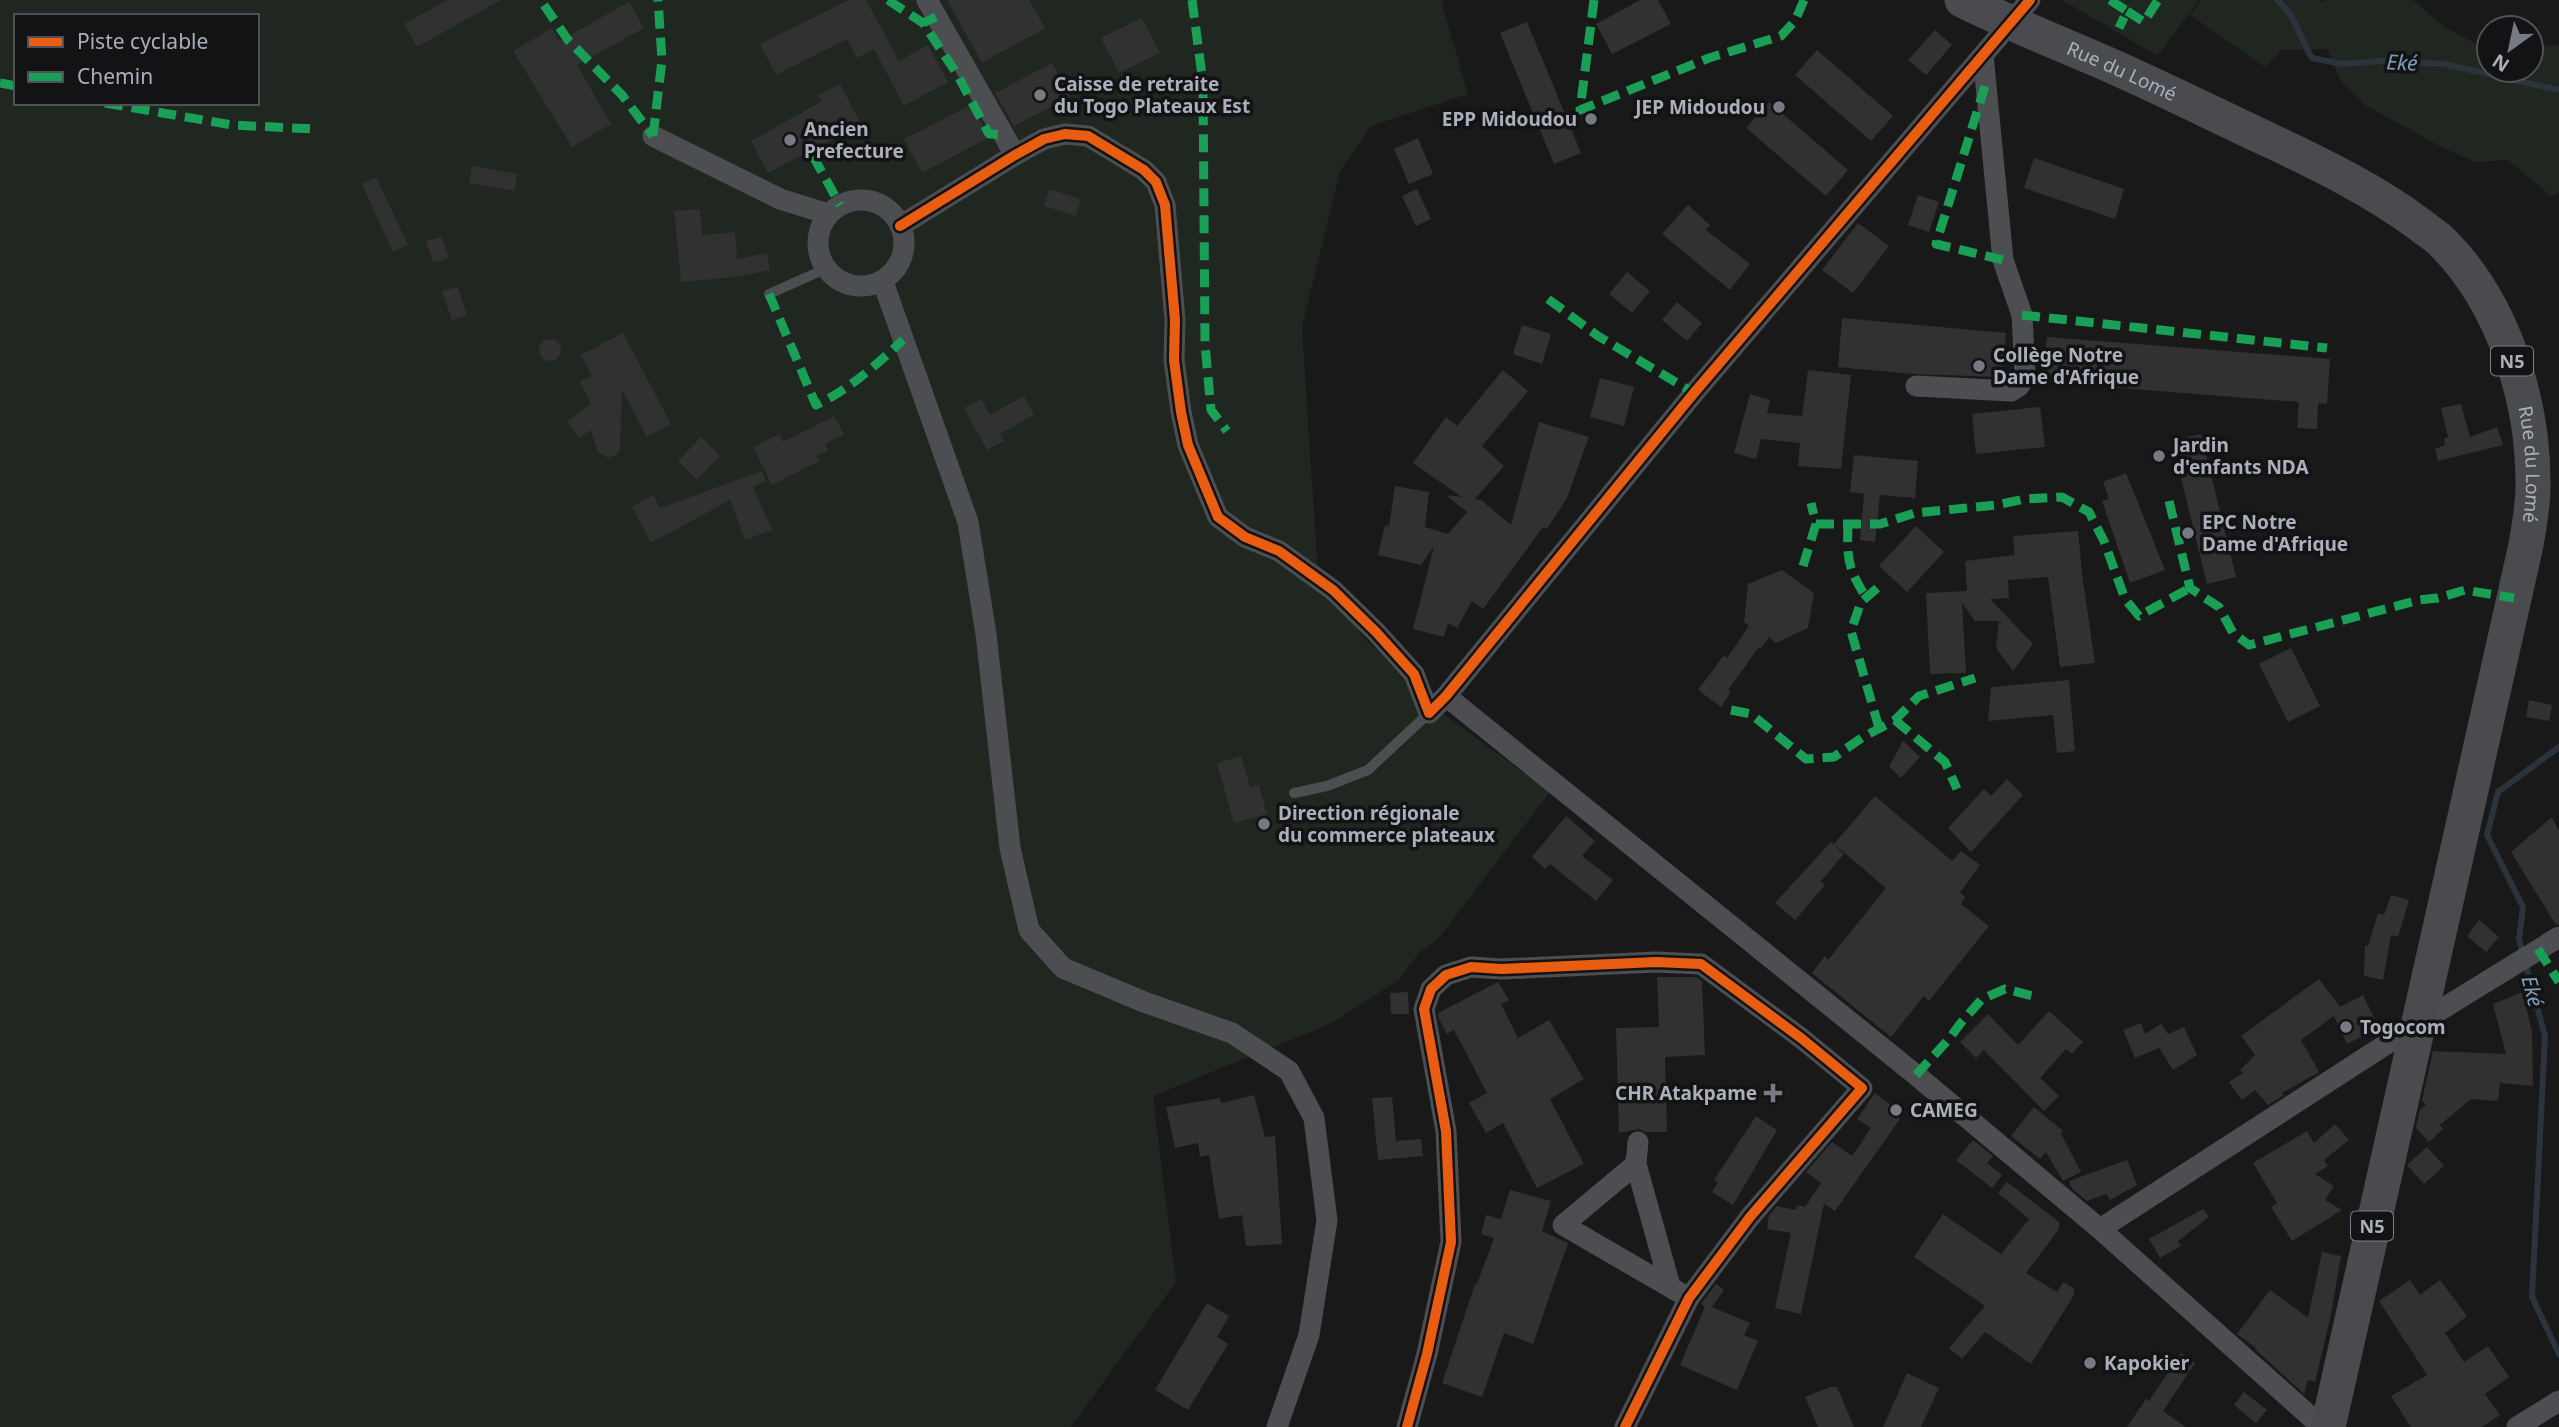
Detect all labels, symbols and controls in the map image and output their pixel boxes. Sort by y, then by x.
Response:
legend [14,14,259,105]
north arrow [2475,14,2545,84]
text: Piste cyclable [77,27,208,55]
street label: Rue du Lomé [2063,35,2181,107]
water label: Eké [2386,47,2419,77]
text: N [2487,48,2514,78]
text: Chemin [77,62,153,90]
place label: Caisse de retraite du Togo Plateaux Est [1054,71,1250,119]
marker: Caisse de retraite du Togo Plateaux Est [1032,87,1048,103]
place label: JEP Midoudou [1633,94,1765,120]
marker: JEP Midoudou [1771,99,1787,115]
place label: EPP Midoudou [1442,106,1577,132]
marker: EPP Midoudou [1583,111,1599,127]
place label: Ancien Prefecture [804,116,904,164]
marker: Ancien Prefecture [782,132,798,148]
place label: Collège Notre Dame d'Afrique [1993,342,2139,390]
road number: N5 [2491,346,2533,376]
marker: Collège Notre Dame d'Afrique [1971,358,1987,374]
street label: Rue du Lomé [2512,404,2546,525]
place label: Jardin d'enfants NDA [2171,432,2309,480]
marker: Jardin d'enfants NDA [2151,448,2167,464]
place label: EPC Notre Dame d'Afrique [2202,509,2348,557]
marker: EPC Notre Dame d'Afrique [2180,525,2196,541]
place label: Direction régionale du commerce plateaux [1278,800,1495,848]
marker: Direction régionale du commerce plateaux [1256,816,1272,832]
water label: Eké [2515,972,2551,1010]
place label: Togocom [2360,1014,2446,1040]
marker: Togocom [2338,1019,2354,1035]
place label: CHR Atakpame [1615,1080,1757,1106]
marker: CHR Atakpame [1763,1083,1783,1103]
place label: CAMEG [1910,1097,1978,1123]
marker: CAMEG [1888,1102,1904,1118]
road number: N5 [2351,1212,2393,1240]
place label: Kapokier [2104,1350,2190,1376]
marker: Kapokier [2082,1355,2098,1371]

